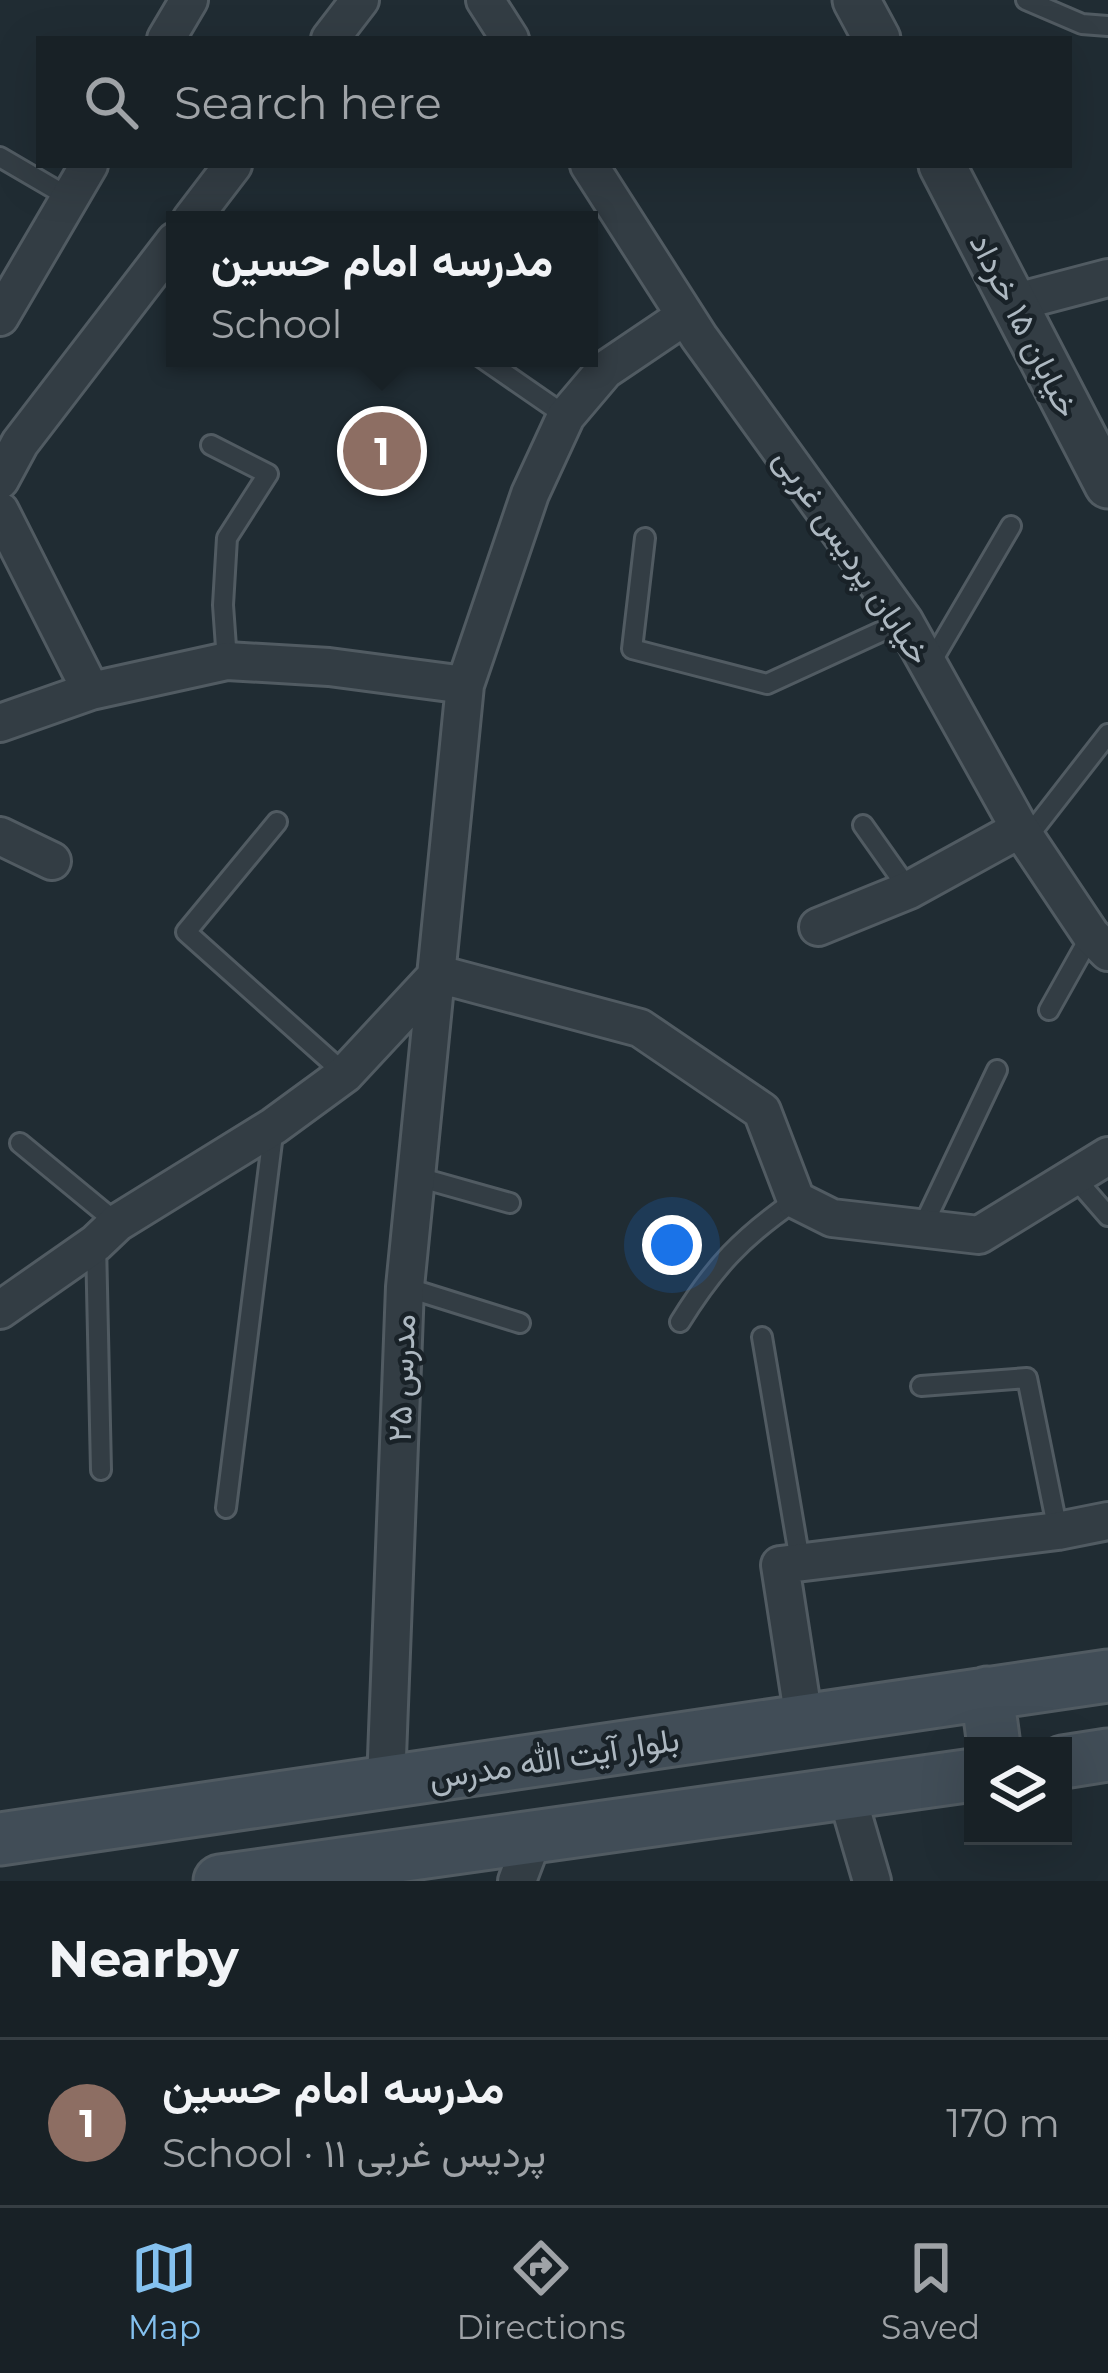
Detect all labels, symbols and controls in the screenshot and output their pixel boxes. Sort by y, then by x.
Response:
search box [36,36,1072,168]
icon: search [78,69,144,135]
text: Search here [174,75,442,130]
popup [166,211,598,367]
street label: خیابان ۱۵ خرداد [961,226,1089,424]
text: مدرسه امام حسین [211,232,553,287]
text: School [211,300,342,348]
pin: 1 [343,406,421,496]
street label: خیابان پردیس غربی [763,440,940,674]
your location [642,1215,702,1275]
street label: مدرس ۲۵ [379,1313,424,1443]
street label: بلوار آیت الله مدرس [426,1718,682,1799]
map controls [964,1737,1072,1845]
button: layers [964,1737,1072,1845]
text: Nearby [48,1928,239,1990]
text: مدرسه امام حسین [162,2059,504,2114]
text: 1 [79,2099,95,2147]
text: 170 m [946,2099,1060,2147]
text: School · پردیس غربی ۱۱ [162,2129,546,2177]
tab: Map [128,2235,201,2347]
tab: Directions [457,2235,626,2347]
tab: Saved [881,2235,980,2347]

